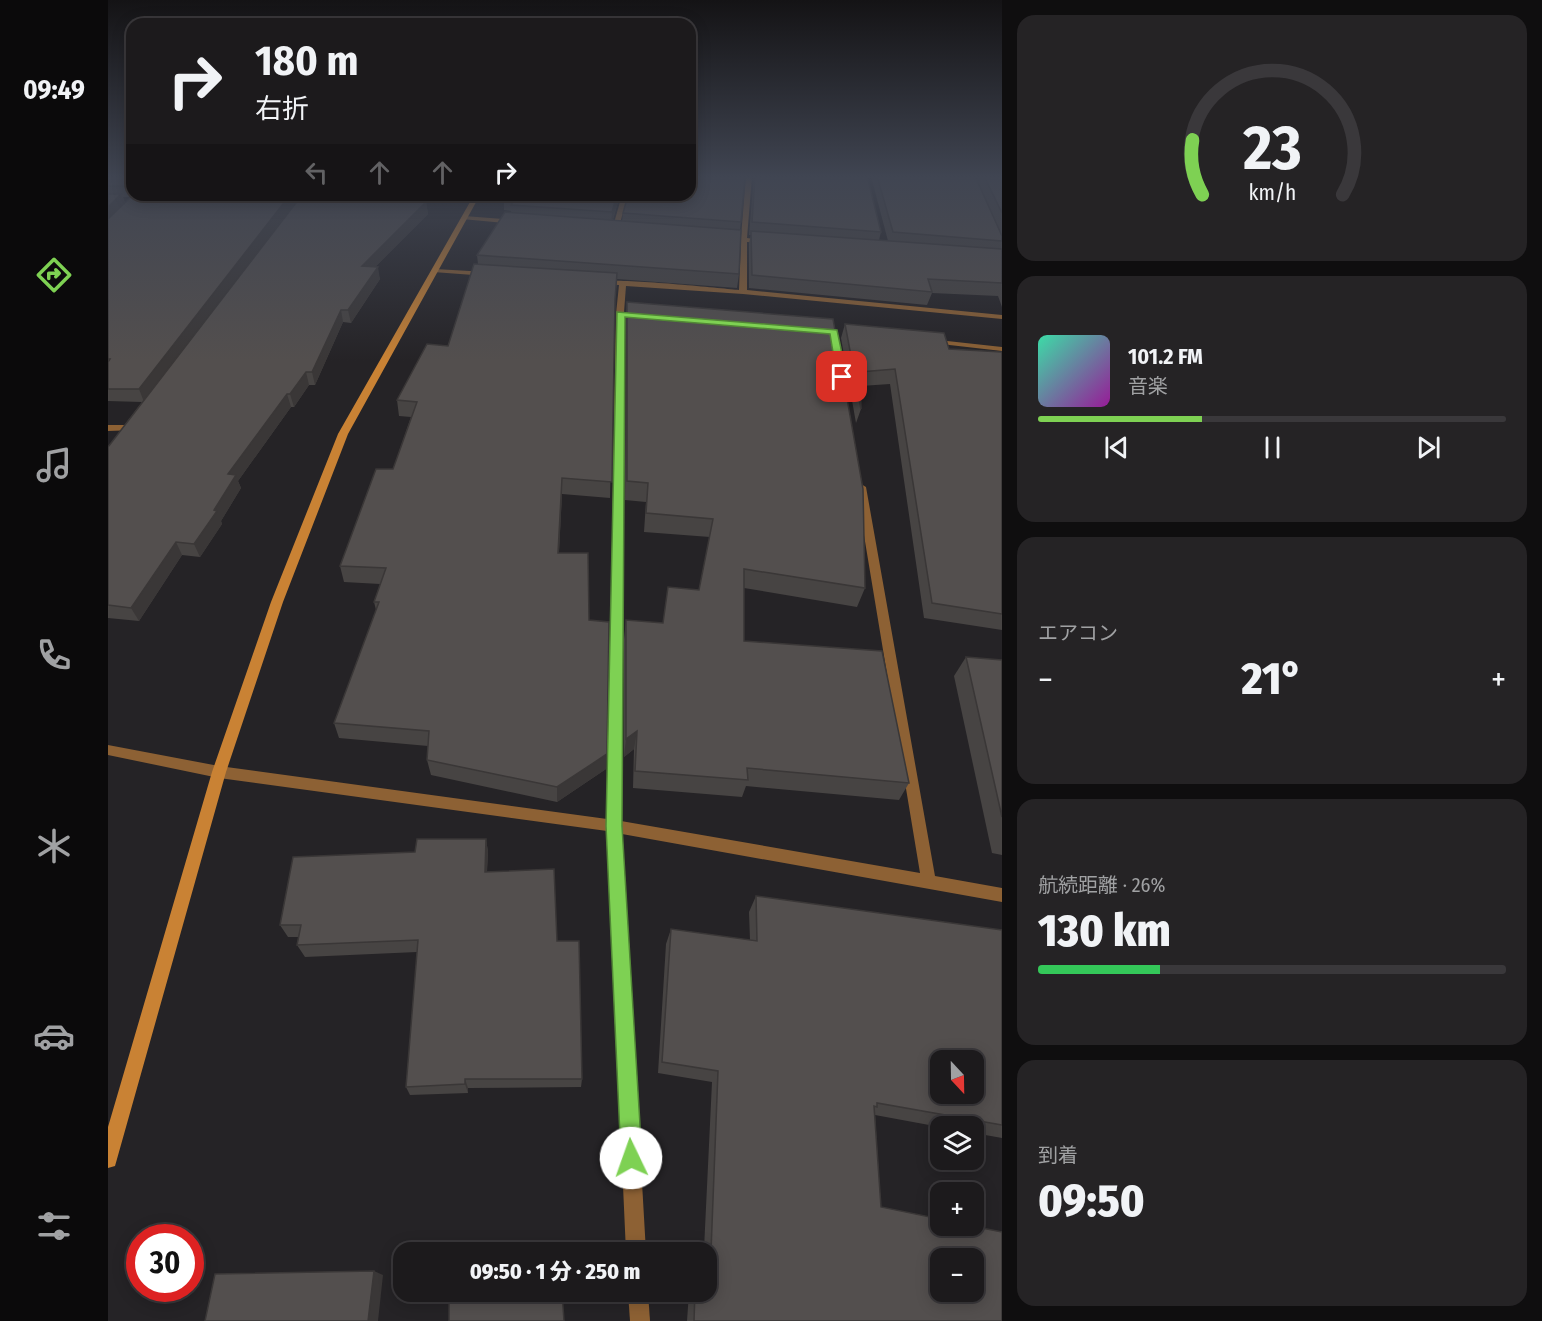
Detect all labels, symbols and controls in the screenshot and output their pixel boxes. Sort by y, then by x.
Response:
text: 180 m [255,36,359,86]
icon: right [156,42,234,120]
text: 09:49 [23,74,85,106]
text: 右折 [255,93,309,125]
text: 23 [1242,111,1301,186]
icon: left [300,156,333,189]
icon: ahead [363,156,396,189]
icon: ahead [426,156,459,189]
icon: right [489,156,522,189]
text: km/h [1248,180,1296,206]
icon: directions [33,254,75,296]
text: 101.2 FM [1128,343,1203,370]
pin [816,351,867,402]
icon: arrive [825,360,858,393]
text: 音楽 [1128,374,1168,398]
icon: previous [1100,431,1133,464]
icon: pause [1256,431,1289,464]
icon: next [1412,431,1445,464]
icon: music [33,444,75,486]
text: エアコン [1038,621,1118,645]
icon: phone [33,634,75,676]
text: 21° [1241,652,1302,706]
text: − [1038,660,1053,700]
text: + [1491,660,1506,700]
icon: climate [33,825,75,867]
text: 航続距離 · 26% [1038,873,1165,897]
text: 130 km [1038,904,1171,958]
icon: car [33,1015,75,1057]
north arrow [930,1050,984,1104]
map controls [930,1050,984,1302]
button: layers [930,1116,984,1170]
position arrow [599,1126,663,1190]
text: 到着 [1038,1143,1078,1167]
text: 09:50 [1038,1174,1145,1228]
button: + [930,1182,984,1236]
icon: filters [33,1205,75,1247]
speed limit sign: 30 [126,1224,204,1302]
button: − [930,1248,984,1302]
text: 09:50 · 1 分 · 250 m [470,1258,640,1285]

